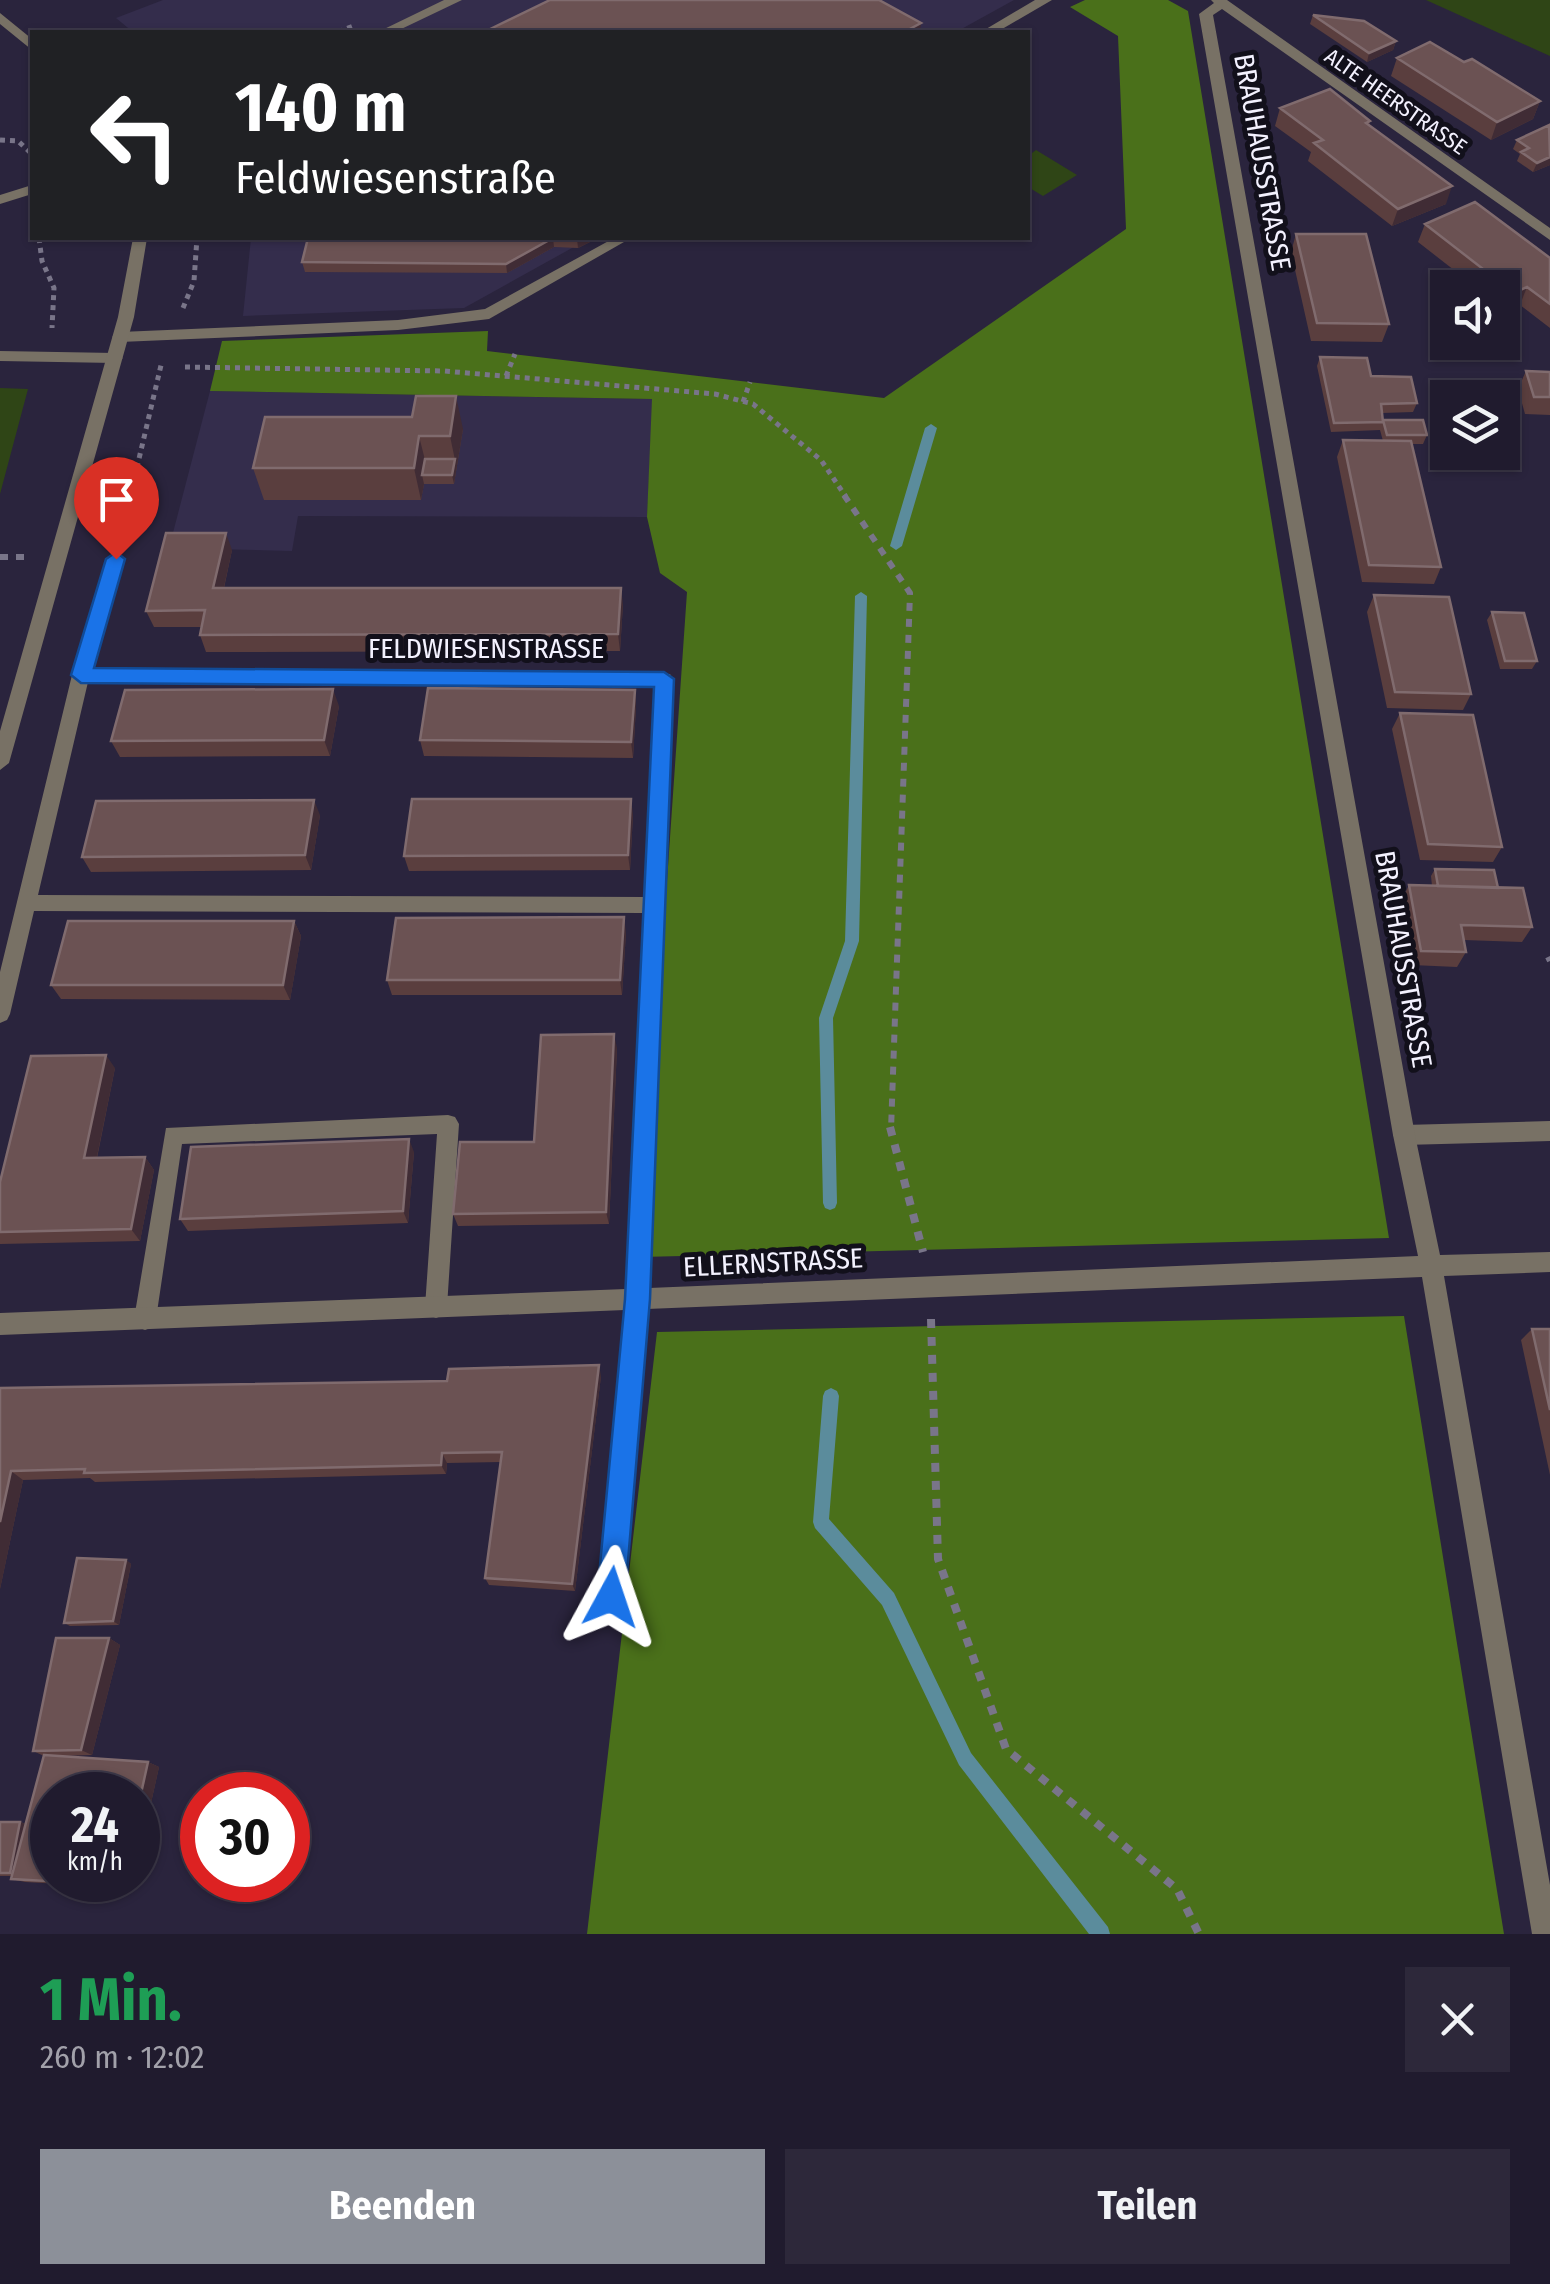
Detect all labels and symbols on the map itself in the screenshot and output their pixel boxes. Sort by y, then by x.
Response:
street label: ALTE HEERSTRASSE [1320,42,1472,160]
street label: BRAUHAUSSTRASSE [1227,51,1298,273]
pin [74,457,159,560]
street label: FELDWIESENSTRASSE [368,632,604,665]
street label: BRAUHAUSSTRASSE [1368,848,1439,1070]
street label: ELLERNSTRASSE [682,1241,864,1284]
position arrow [559,1545,663,1649]
speed limit sign: 30 [180,1772,310,1902]

